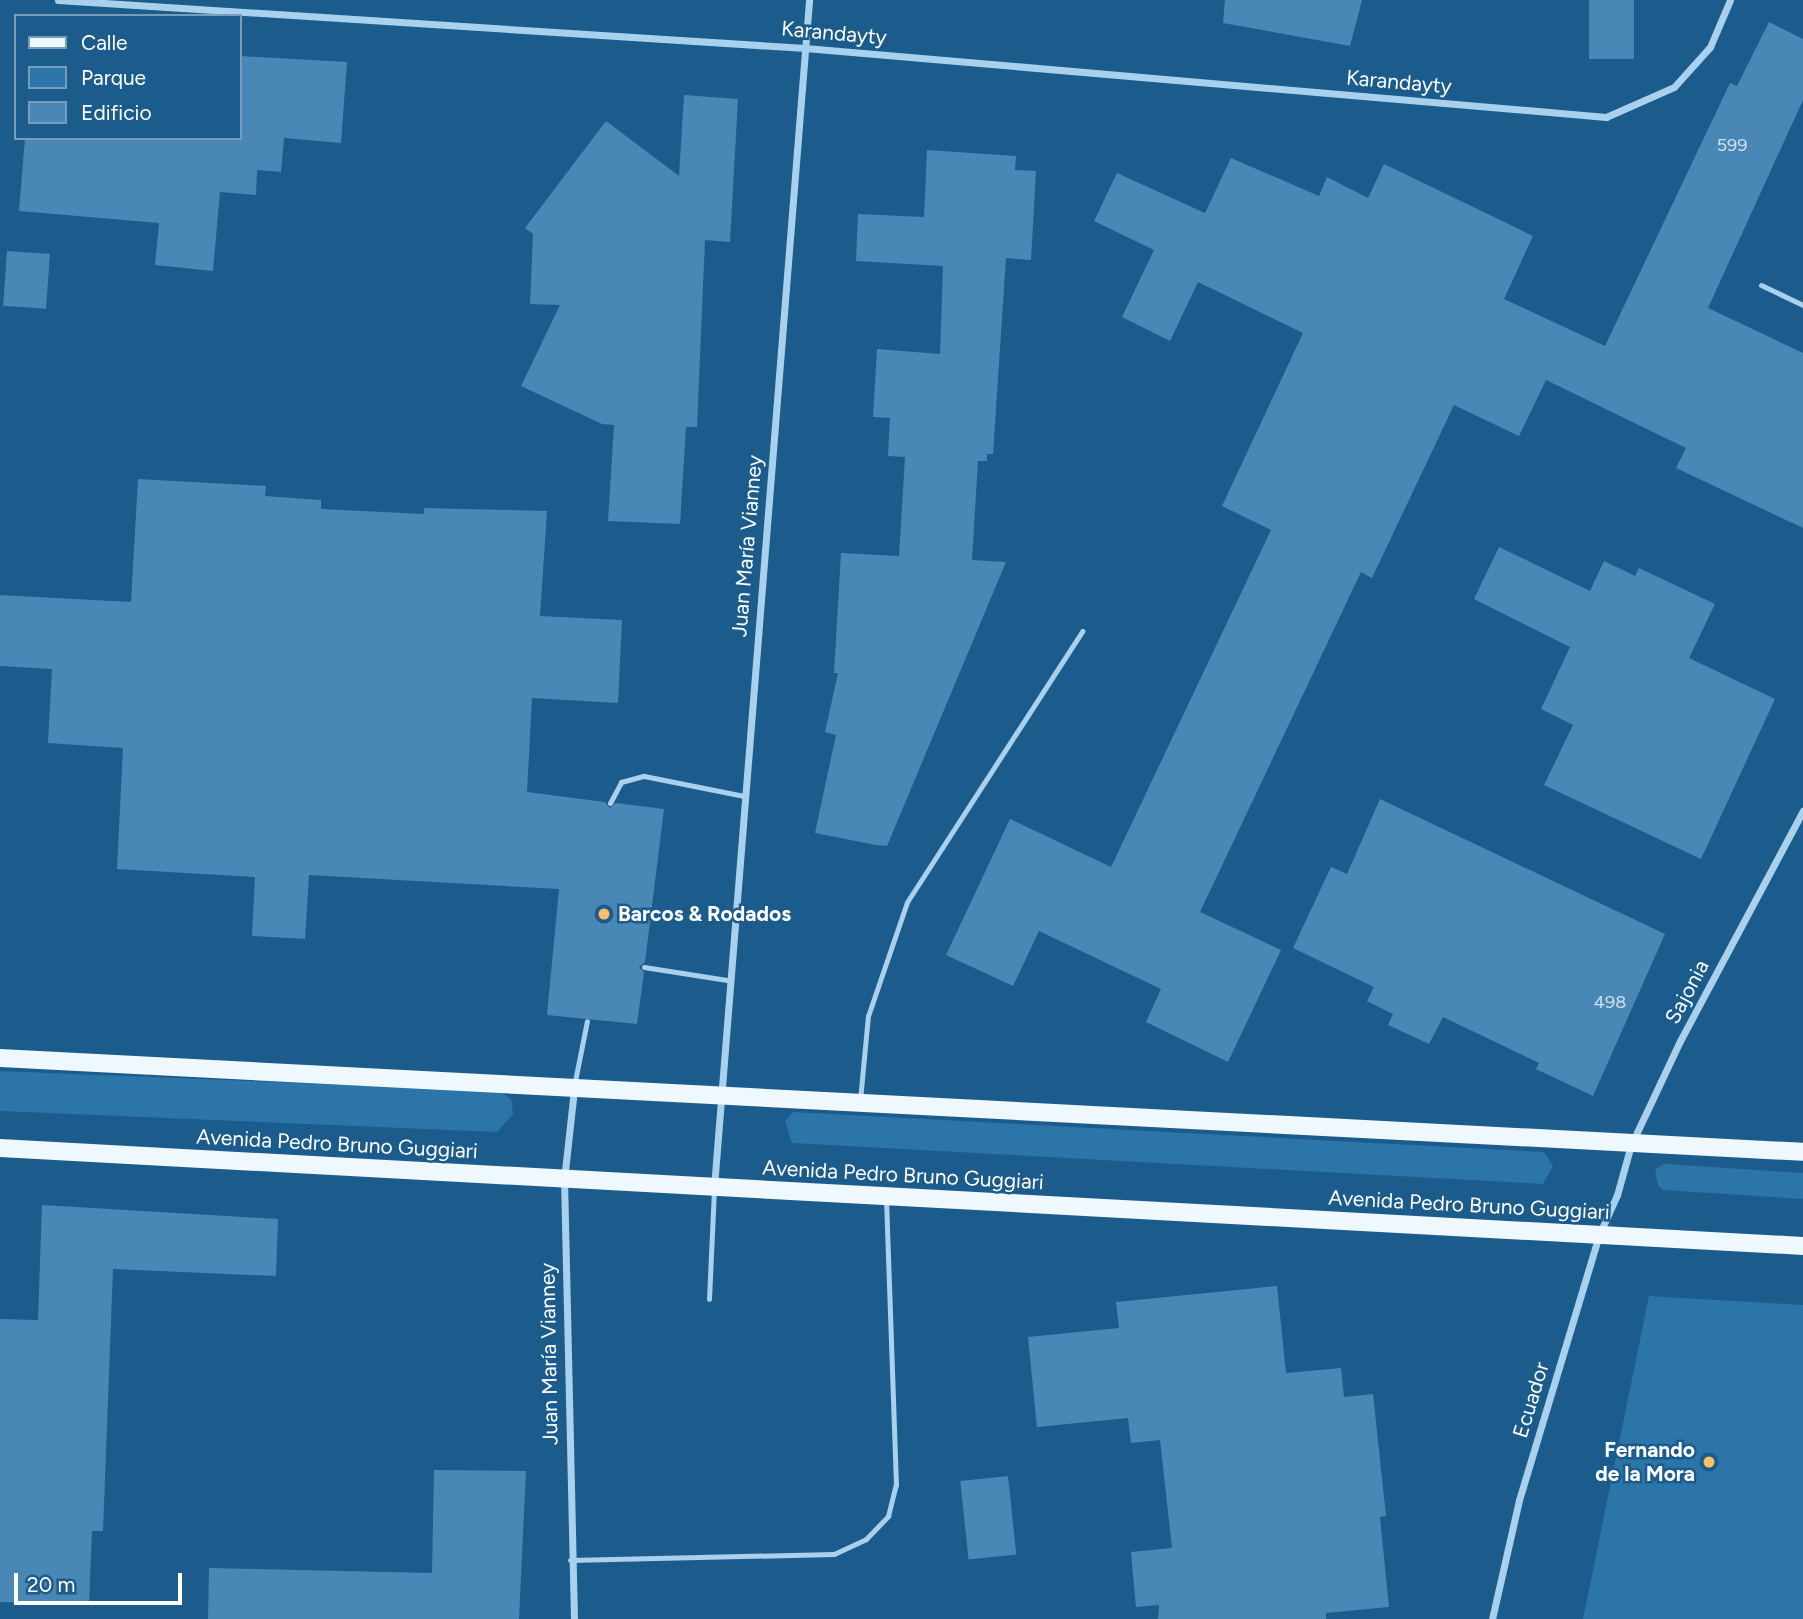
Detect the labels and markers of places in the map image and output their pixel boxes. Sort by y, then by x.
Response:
place label: Barcos & Rodados [618,901,791,927]
marker: Barcos & Rodados [596,906,612,922]
place label: Fernando de la Mora [1595,1437,1695,1487]
marker: Fernando de la Mora [1701,1454,1717,1470]

